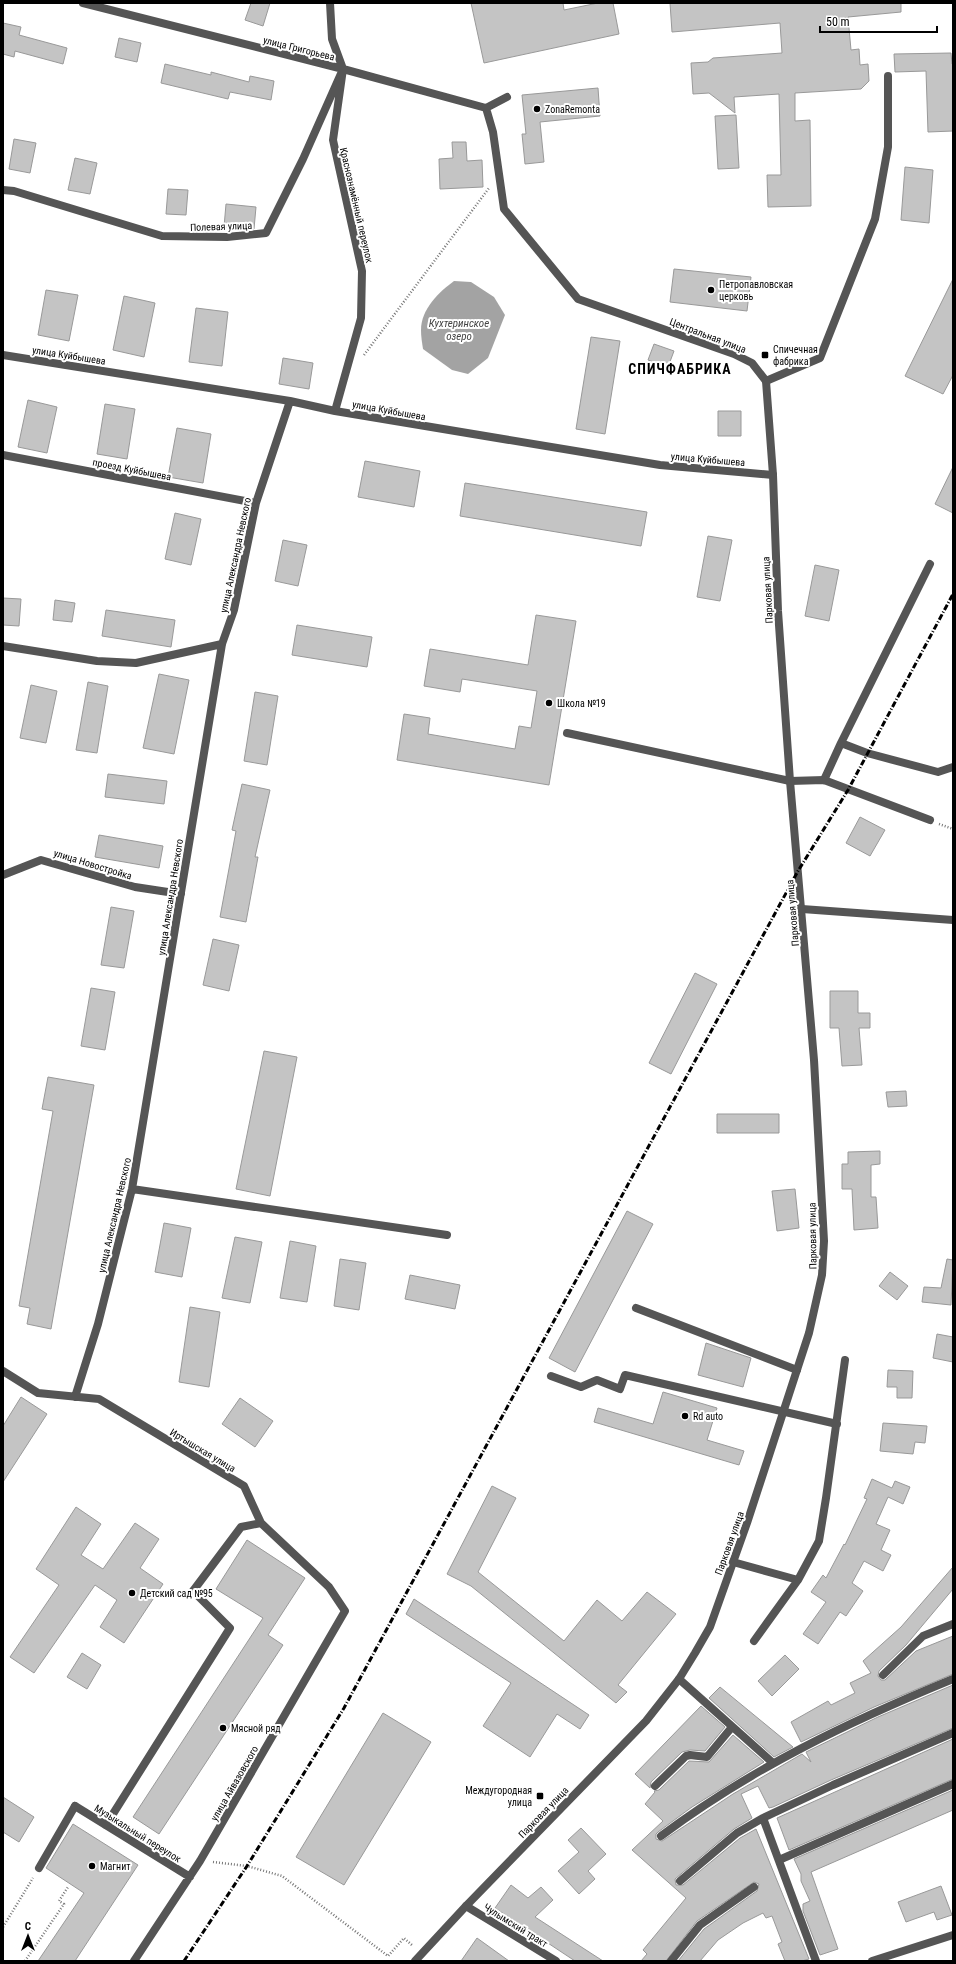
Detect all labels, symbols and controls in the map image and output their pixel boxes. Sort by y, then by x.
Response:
scale bar [820,8,937,34]
text: 50 m [826,15,850,29]
street label: улица Григорьева [262,34,336,63]
marker: ZonaRemonta [532,104,542,114]
place label: ZonaRemonta [545,104,600,115]
street label: Краснознамённый переулок [338,146,375,264]
street label: Полевая улица [190,220,252,233]
place label: Петропавловская церковь [719,279,793,302]
marker: Петропавловская церковь [706,285,716,295]
street label: Центральная улица [668,316,748,355]
water label: Кухтеринское озеро [429,317,489,343]
street label: улица Куйбышева [31,344,107,367]
place label: Спичечная фабрика [773,344,818,367]
marker: Спичечная фабрика [760,350,770,360]
district label: СПИЧФАБРИКА [628,361,732,377]
street label: улица Куйбышева [351,399,427,422]
street label: улица Куйбышева [670,451,746,468]
street label: проезд Куйбышева [92,456,172,483]
street label: улица Александра Невского [218,496,253,614]
street label: Парковая улица [760,556,775,624]
marker: Школа №19 [544,698,554,708]
place label: Школа №19 [557,698,606,709]
street label: улица Александра Невского [156,838,185,956]
street label: улица Новостройка [52,847,134,882]
street label: Парковая улица [784,879,801,947]
street label: улица Александра Невского [96,1157,133,1274]
street label: Парковая улица [806,1202,819,1269]
marker: Rd auto [680,1411,690,1421]
place label: Rd auto [693,1411,723,1422]
street label: Иртышская улица [168,1427,238,1474]
street label: Парковая улица [713,1510,746,1576]
marker: Детский сад №95 [127,1588,137,1598]
place label: Детский сад №95 [140,1588,213,1599]
marker: Мясной ряд [218,1723,228,1733]
place label: Мясной ряд [231,1723,281,1734]
street label: улица Айвазовского [208,1744,260,1823]
street label: Парковая улица [516,1784,571,1840]
place label: Междугородная улица [465,1785,532,1808]
marker: Междугородная улица [535,1791,545,1801]
street label: Музыкальный переулок [92,1802,183,1865]
marker: Магнит [87,1861,97,1871]
place label: Магнит [100,1861,131,1872]
street label: Чулымский тракт [482,1901,550,1950]
north arrow [8,1916,48,1956]
text: С [25,1920,31,1933]

